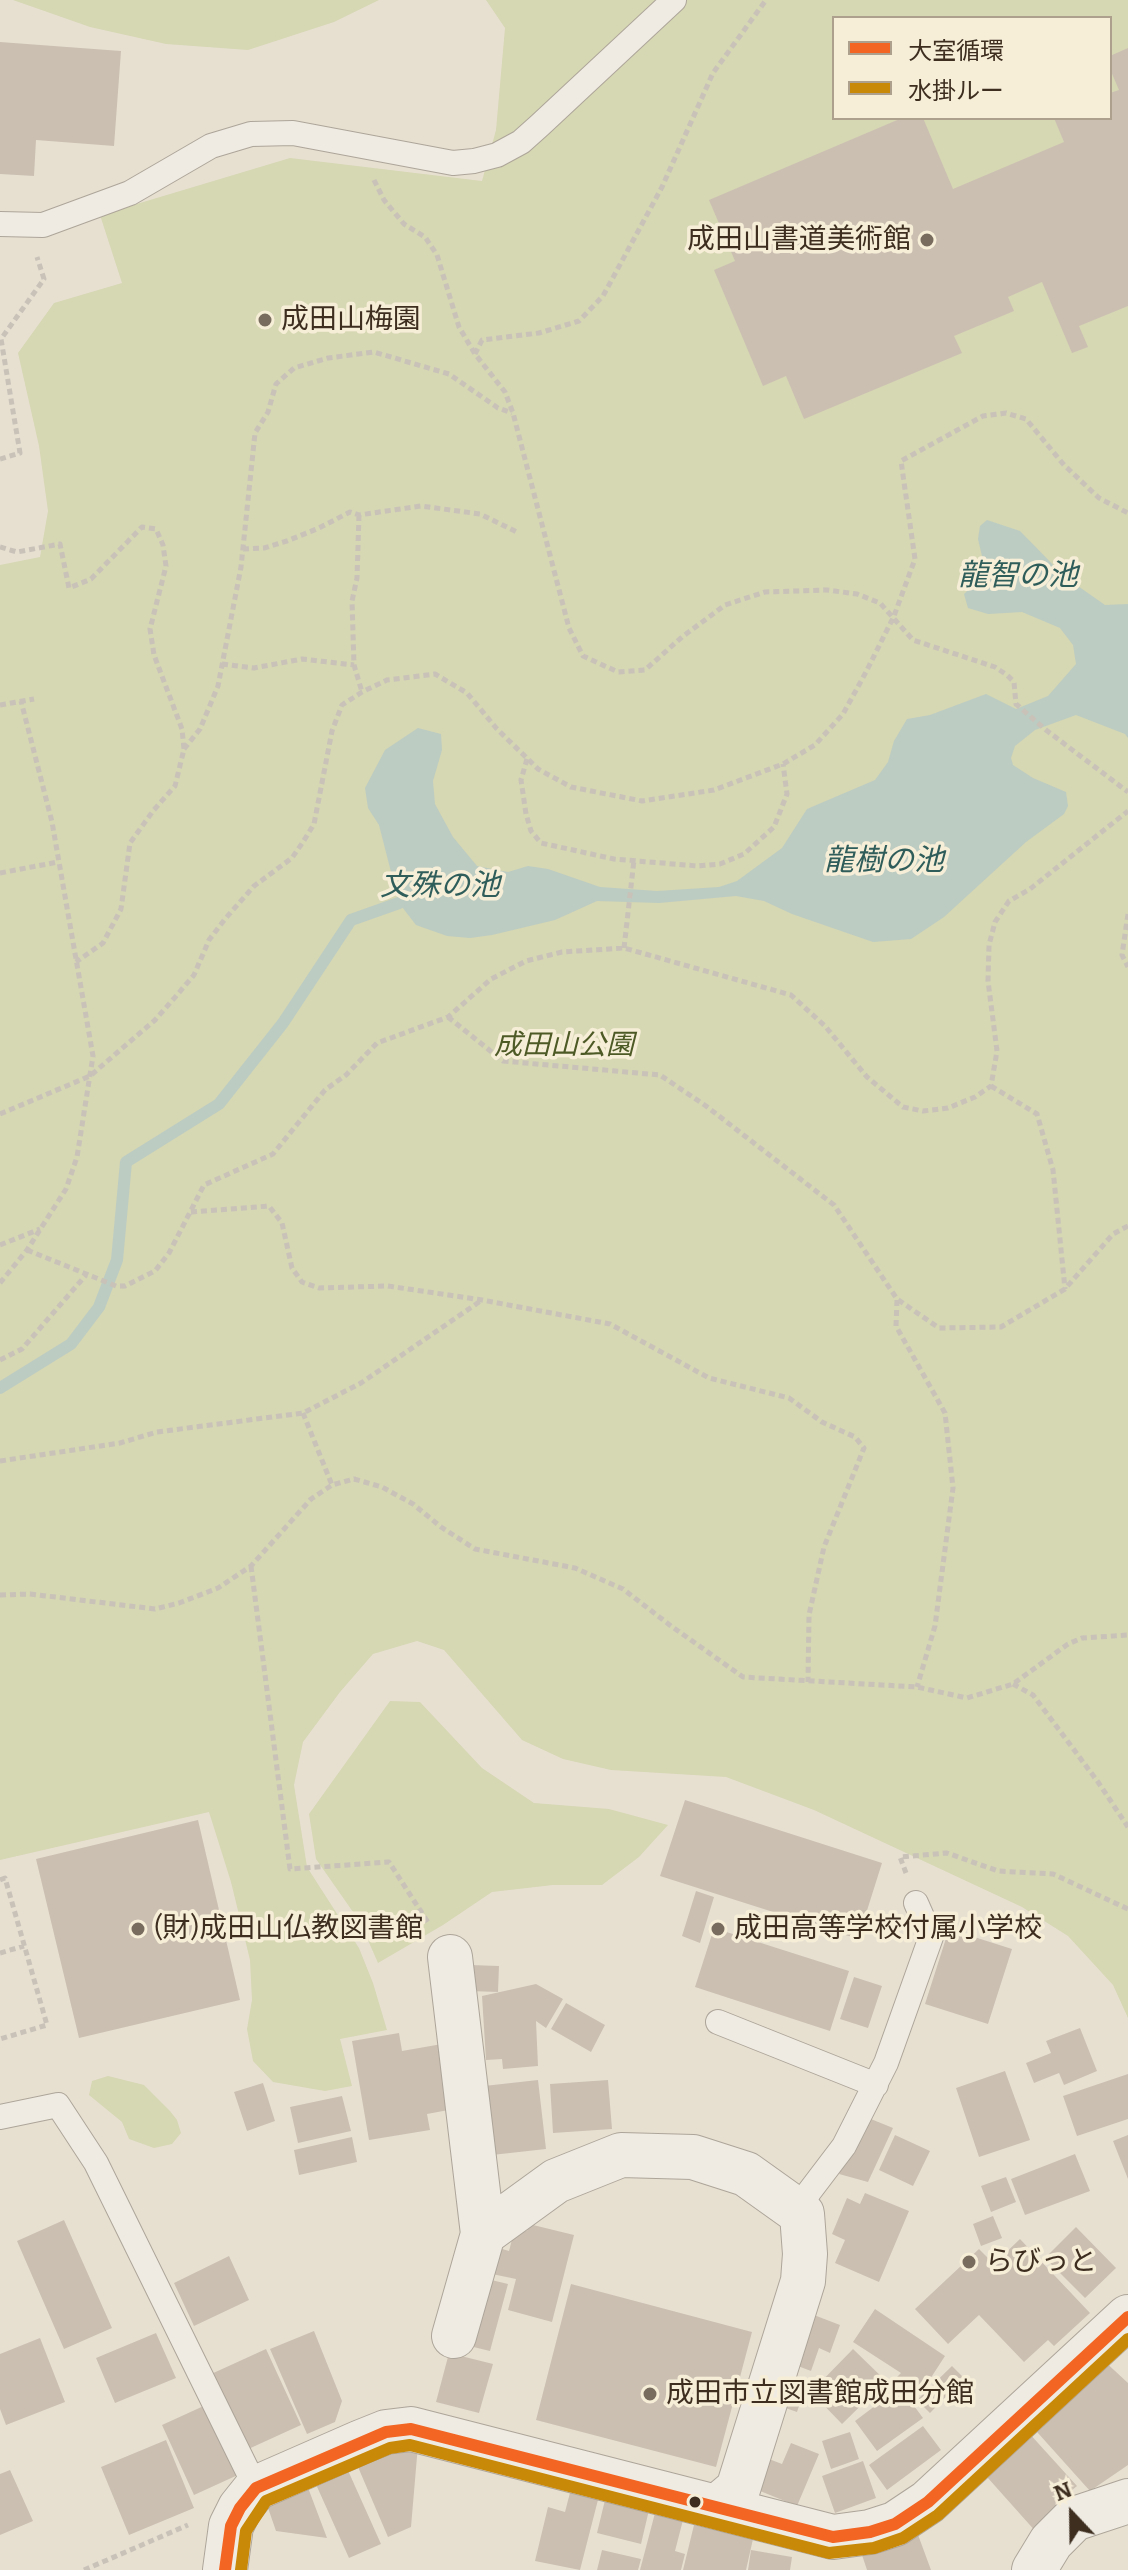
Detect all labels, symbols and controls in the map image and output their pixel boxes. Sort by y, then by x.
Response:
legend [832,16,1112,120]
text: 大室循環 [908,37,1004,65]
text: 水掛ルー [908,77,1004,105]
place label: 成田山書道美術館 [687,223,911,257]
marker: 成田山書道美術館 [918,231,936,249]
place label: 成田山梅園 [281,303,421,337]
marker: 成田山梅園 [256,311,274,329]
water label: 龍智の池 [958,559,1078,595]
water label: 龍樹の池 [824,844,944,880]
water label: 文殊の池 [380,869,500,905]
park label: 成田山公園 [494,1029,634,1063]
place label: (財)成田山仏教図書館 [154,1912,423,1946]
place label: 成田高等学校付属小学校 [734,1912,1042,1946]
marker: (財)成田山仏教図書館 [129,1920,147,1938]
marker: 成田高等学校付属小学校 [709,1920,727,1938]
place label: らびっと [985,2245,1097,2279]
marker: らびっと [960,2253,978,2271]
place label: 成田市立図書館成田分館 [666,2377,974,2411]
marker: 成田市立図書館成田分館 [641,2385,659,2403]
north arrow [1032,2474,1112,2554]
text: N [1050,2476,1076,2507]
unlabelled marker [687,2494,703,2510]

